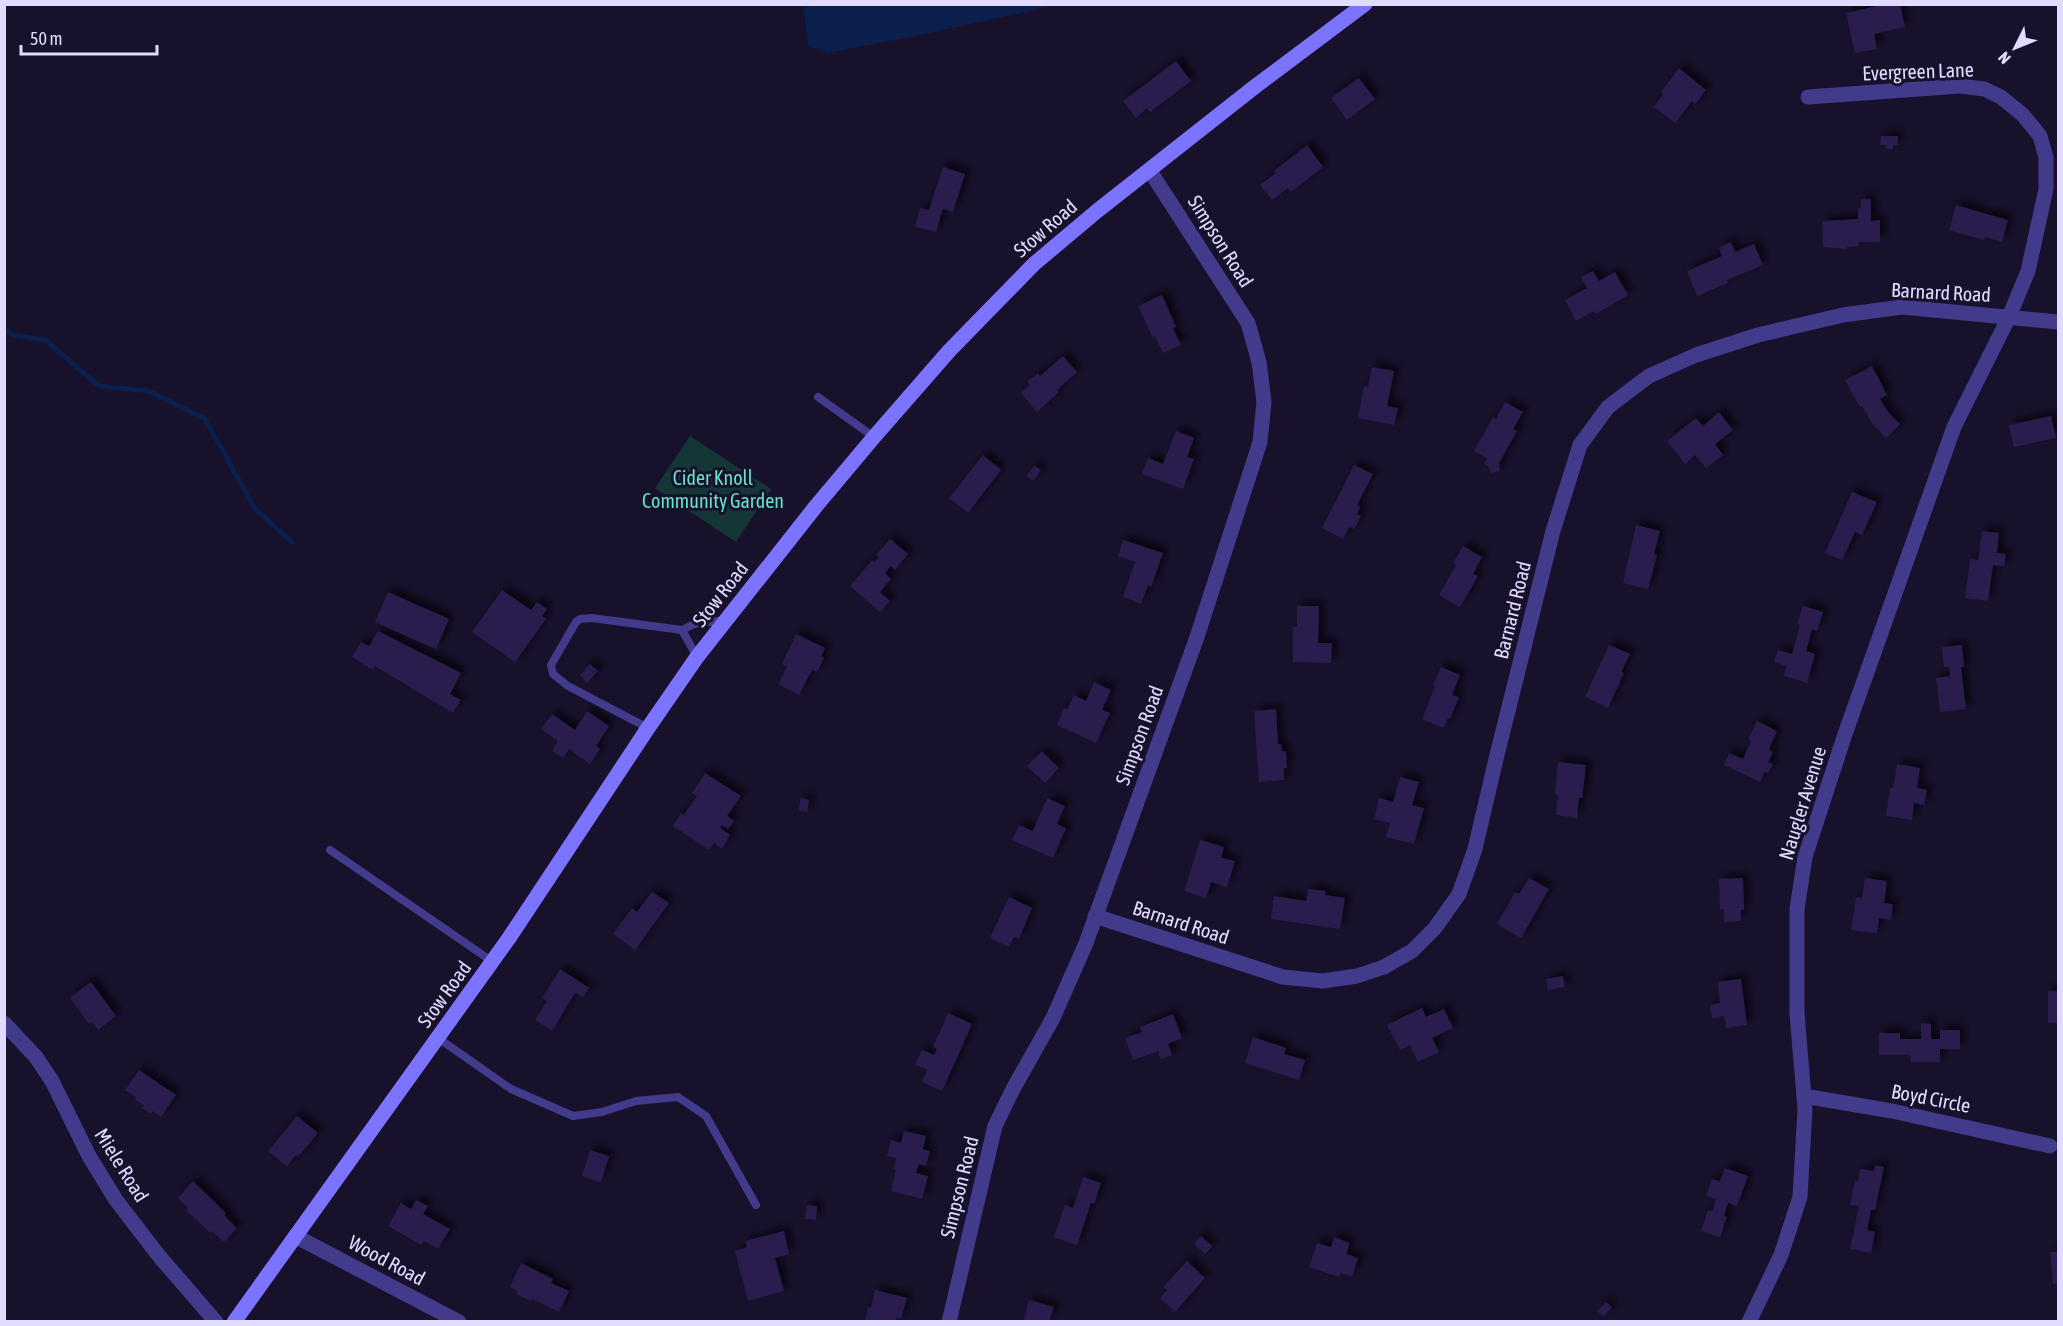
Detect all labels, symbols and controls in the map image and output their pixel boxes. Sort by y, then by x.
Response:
scale bar [21,18,158,56]
north arrow [1985,18,2045,78]
text: 50 m [30,28,62,49]
text: N [1994,49,2014,68]
street label: Evergreen Lane [1862,58,1974,84]
street label: Simpson Road [1184,191,1258,291]
street label: Stow Road [1009,194,1081,262]
street label: Barnard Road [1890,278,1992,306]
park label: Cider Knoll Community Garden [642,466,784,512]
street label: Stow Road [688,557,752,631]
street label: Barnard Road [1489,559,1535,661]
street label: Simpson Road [1110,682,1168,788]
street label: Naugler Avenue [1774,743,1830,863]
street label: Barnard Road [1130,896,1232,948]
street label: Stow Road [412,956,476,1032]
street label: Boyd Circle [1890,1079,1972,1117]
street label: Miele Road [90,1124,154,1206]
street label: Simpson Road [935,1134,983,1240]
street label: Wood Road [345,1230,429,1290]

